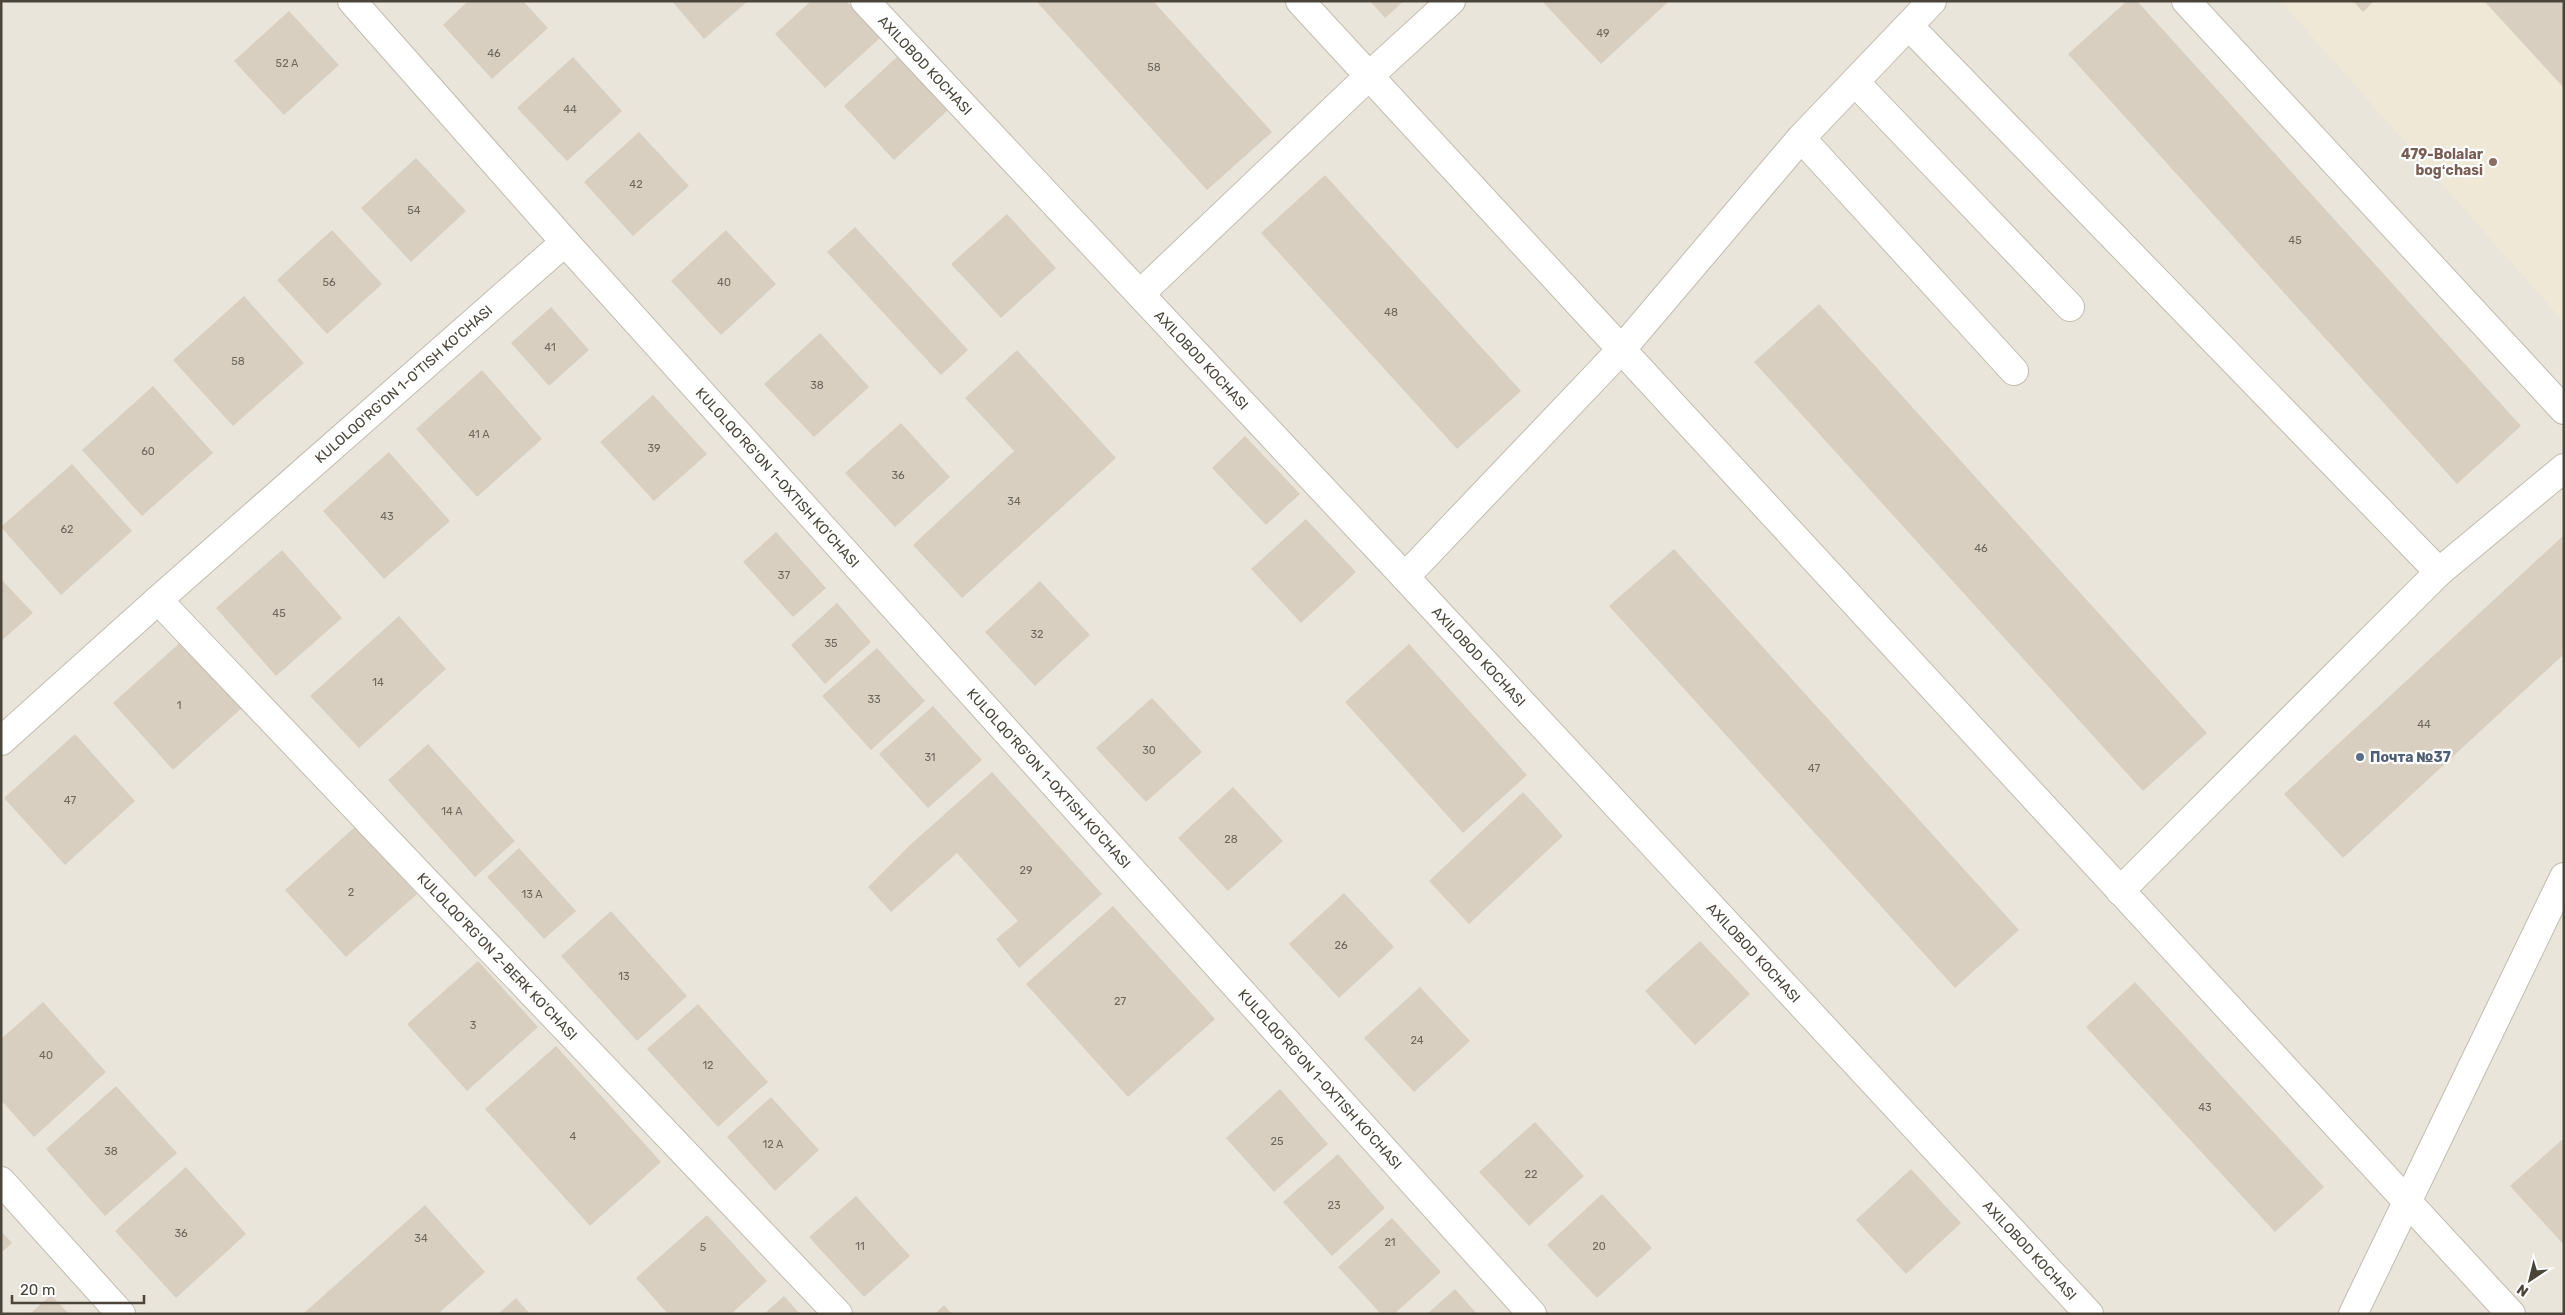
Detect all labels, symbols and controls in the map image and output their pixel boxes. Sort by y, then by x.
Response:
street label: AXILOBOD KOCHASI [875,12,976,118]
house number: 49 [1596,27,1610,40]
house number: 46 [487,47,501,60]
house number: 52 A [276,57,299,70]
house number: 58 [1147,61,1161,74]
house number: 44 [563,103,577,116]
place label: 479-Bolalar bogʻchasi [2401,146,2484,179]
marker: 479-Bolalar bogʻchasi [2487,156,2499,168]
house number: 42 [629,178,643,191]
house number: 54 [407,204,421,217]
house number: 45 [2288,234,2302,247]
house number: 56 [322,276,336,289]
house number: 40 [717,276,731,289]
street label: KULOLQO'RG'ON 1-O'TISH KO'CHASI [311,301,496,467]
house number: 48 [1384,306,1398,319]
street label: AXILOBOD KOCHASI [1151,307,1252,413]
house number: 41 [544,341,556,354]
house number: 58 [231,355,245,368]
house number: 38 [810,379,824,392]
street label: KULOLQO'RG'ON 1-OXTISH KO'CHASI [692,384,863,571]
house number: 41 A [468,428,490,441]
house number: 39 [647,442,661,455]
house number: 60 [141,445,155,458]
house number: 36 [891,469,905,482]
house number: 34 [1007,495,1021,508]
house number: 43 [380,510,394,523]
house number: 62 [60,523,74,536]
house number: 46 [1974,542,1988,555]
house number: 37 [778,569,790,582]
street label: AXILOBOD KOCHASI [1428,603,1529,710]
house number: 45 [272,607,286,620]
house number: 32 [1030,628,1044,641]
house number: 35 [824,637,838,650]
house number: 14 [372,676,384,689]
street label: KULOLQO'RG'ON 1-OXTISH KO'CHASI [963,685,1134,872]
house number: 33 [867,693,881,706]
house number: 1 [177,699,181,712]
house number: 44 [2417,718,2431,731]
house number: 30 [1142,744,1156,757]
place label: Почта №37 [2370,749,2451,766]
house number: 31 [924,751,936,764]
marker: Почта №37 [2354,751,2366,763]
house number: 47 [1808,762,1820,775]
house number: 47 [64,794,76,807]
house number: 14 A [441,805,463,818]
house number: 28 [1224,833,1238,846]
house number: 29 [1020,864,1032,877]
street label: KULOLQO'RG'ON 2-BERK KO'CHASI [414,869,581,1043]
house number: 2 [348,886,354,899]
house number: 13 A [521,888,543,901]
street label: AXILOBOD KOCHASI [1703,899,1804,1006]
house number: 26 [1334,939,1348,952]
house number: 13 [618,970,630,983]
street label: KULOLQO'RG'ON 1-OXTISH KO'CHASI [1235,986,1406,1172]
house number: 27 [1114,995,1126,1008]
house number: 3 [470,1019,477,1032]
house number: 24 [1410,1034,1424,1047]
house number: 40 [39,1049,53,1062]
house number: 12 [702,1059,714,1072]
house number: 43 [2198,1101,2212,1114]
house number: 4 [570,1130,577,1143]
house number: 25 [1271,1135,1284,1148]
house number: 12 A [763,1138,784,1151]
house number: 38 [104,1145,118,1158]
house number: 22 [1525,1168,1537,1181]
street label: AXILOBOD KOCHASI [1979,1197,2080,1304]
house number: 23 [1327,1199,1341,1212]
house number: 36 [174,1227,188,1240]
house number: 34 [414,1232,428,1245]
house number: 21 [1384,1236,1396,1249]
house number: 11 [855,1240,865,1253]
house number: 20 [1592,1240,1606,1253]
house number: 5 [700,1241,707,1254]
north arrow [2505,1255,2555,1305]
scale bar [12,1272,145,1304]
text: N [2514,1280,2532,1300]
text: 20 m [20,1281,55,1299]

